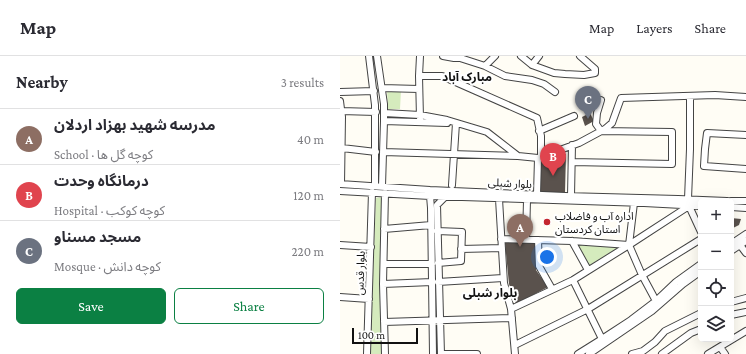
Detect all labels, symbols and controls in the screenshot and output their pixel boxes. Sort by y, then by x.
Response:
text: Map [20,17,56,38]
text: Map [589,20,614,36]
text: Layers [636,20,673,36]
text: Share [695,20,726,36]
district label: مبارک آباد [442,70,492,84]
text: Nearby [16,73,68,92]
text: 3 results [281,75,324,90]
pin: C [575,86,601,119]
text: مدرسه شهید بهزاد اردلان [54,117,215,133]
text: A [25,132,33,147]
text: 40 m [297,132,324,147]
pin: B [540,143,566,176]
text: School · کوچه گل ها [54,147,153,162]
text: درمانگاه وحدت [54,173,149,189]
street label: بلوار شبلی [488,176,532,191]
text: B [25,188,33,203]
text: 120 m [293,188,324,203]
map controls [698,198,734,342]
button: + [698,198,734,234]
text: Hospital · کوچه کوکب [54,203,165,218]
place label: اداره آب و فاضلاب استان کردستان [555,210,634,236]
pin: A [507,214,533,247]
marker: اداره آب و فاضلاب استان کردستان [542,217,552,227]
text: مسجد مسناو [54,229,141,245]
button: − [698,234,734,270]
text: C [25,244,33,259]
text: 220 m [291,244,324,259]
your location [537,247,557,267]
street label: بلوار قدس [353,251,368,295]
text: Mosque · کوچه دانش [54,259,161,274]
button: locate [698,270,734,306]
district label: بلوار شبلی [463,286,517,300]
button: Save [16,288,166,324]
button: Share [174,288,324,324]
button: layers [698,306,734,342]
scale bar [352,326,418,345]
text: 100 m [358,329,385,341]

